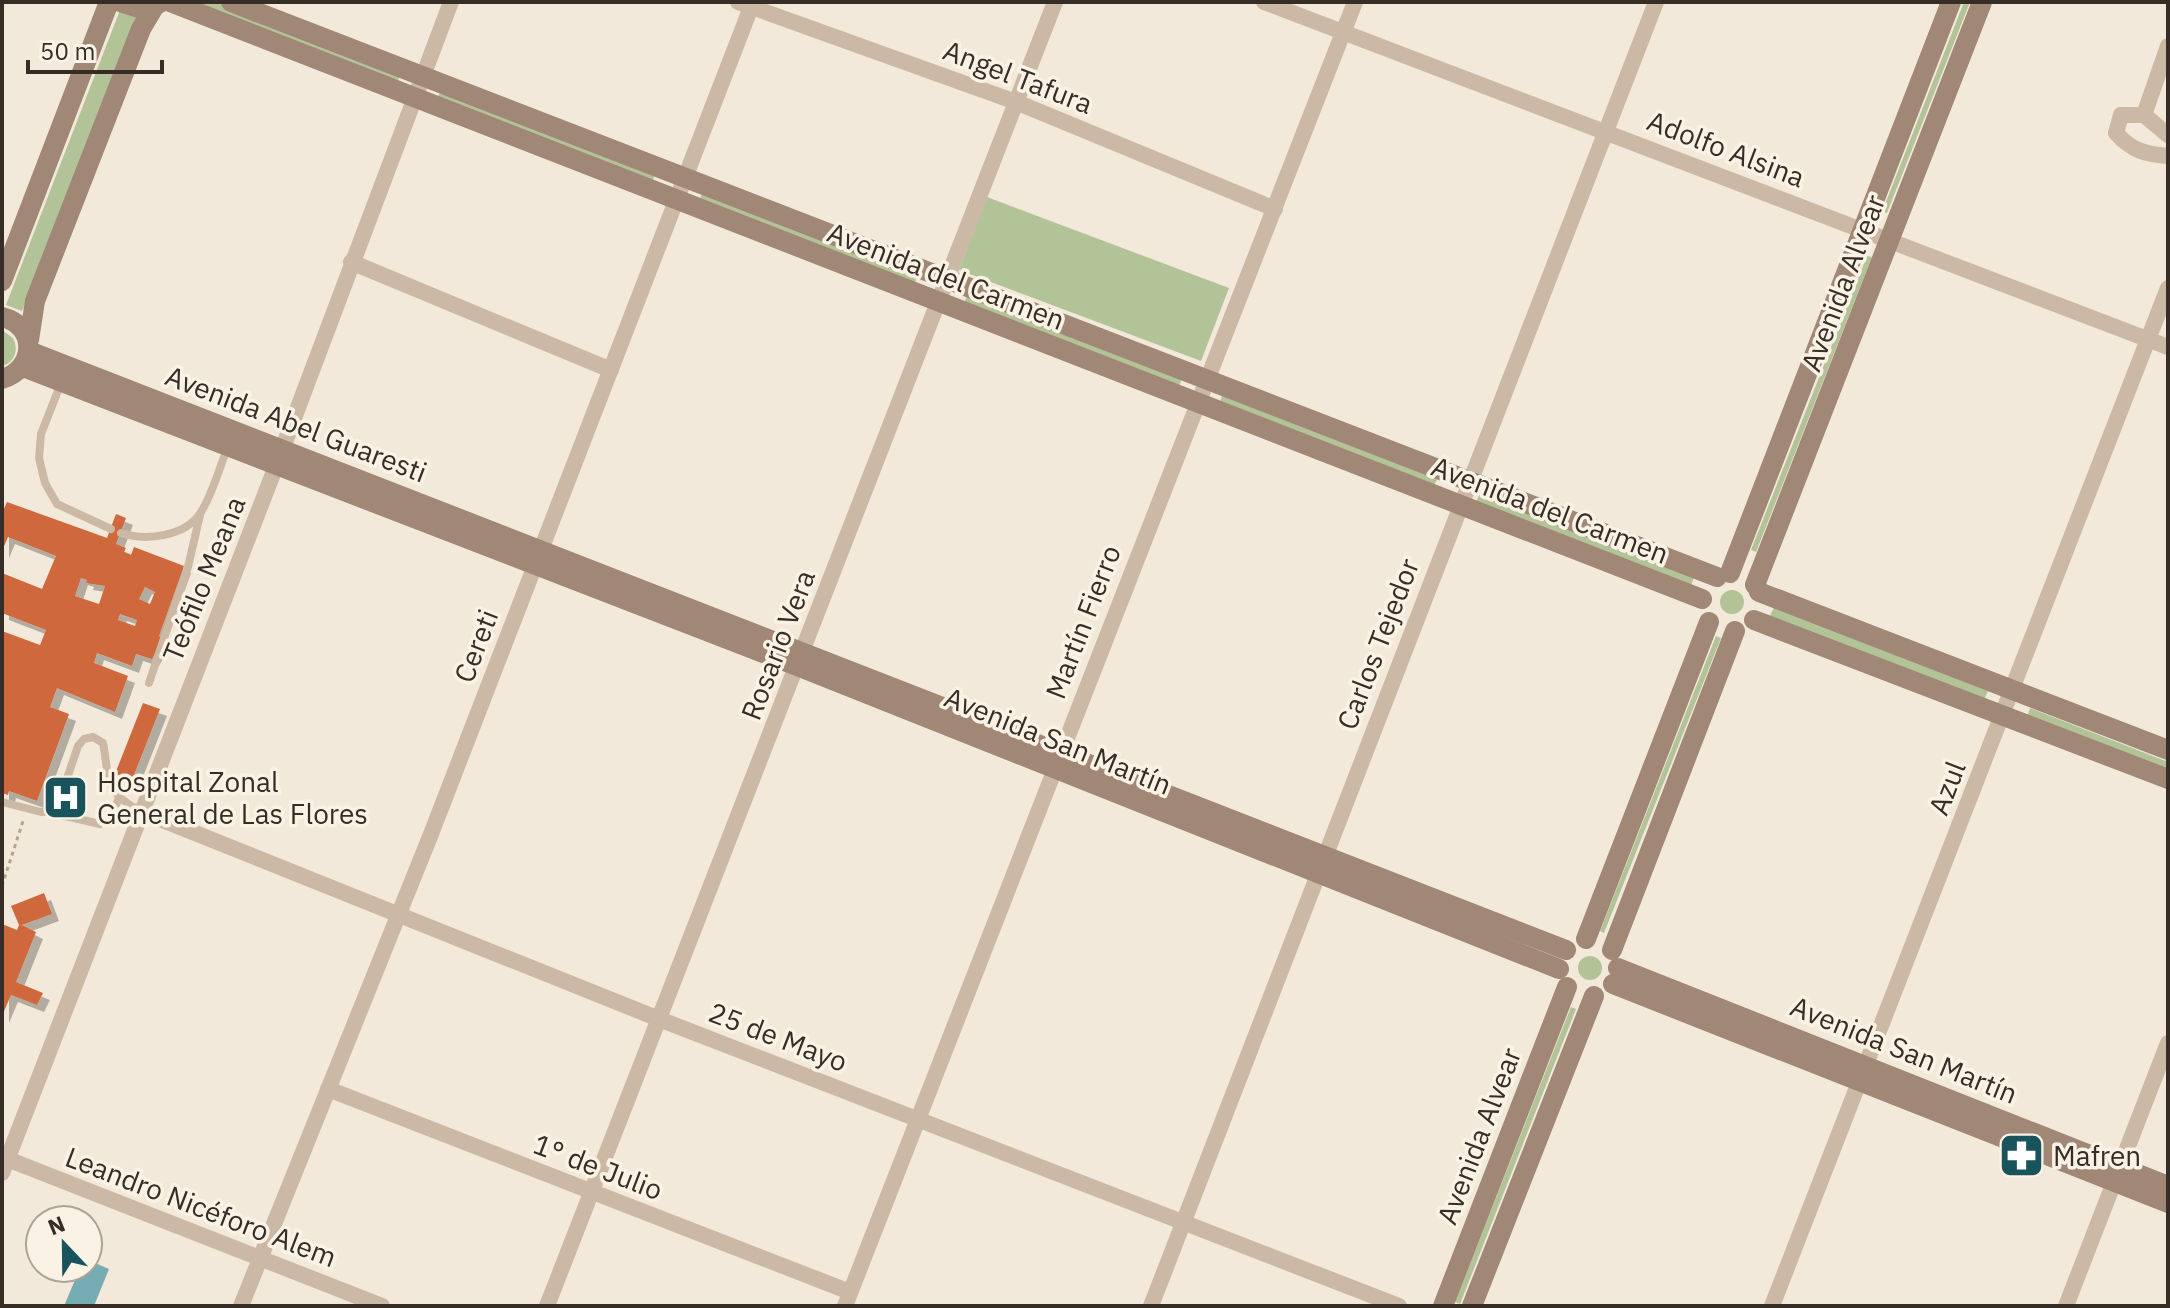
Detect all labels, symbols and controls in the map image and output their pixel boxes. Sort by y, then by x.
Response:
scale bar [28,24,162,74]
street label: Angel Tafura [938,31,1098,122]
text: 50 m [40,35,95,67]
street label: Adolfo Alsina [1642,102,1810,196]
street label: Avenida Alvear [1792,189,1893,376]
street label: Avenida del Carmen [822,213,1070,338]
street label: Avenida Abel Guaresti [160,357,432,490]
street label: Avenida del Carmen [1426,447,1674,572]
street label: Teófilo Meana [154,491,253,667]
street label: Martín Fierro [1036,540,1129,704]
street label: Carlos Tejedor [1328,553,1427,735]
street label: Rosario Vera [732,564,823,725]
street label: Cereti [445,604,506,688]
street label: Avenida San Martín [939,678,1177,803]
street label: Azul [1919,756,1974,820]
place label: Hospital Zonal General de Las Flores [97,763,368,832]
hospital icon: Hospital Zonal General de Las Flores [42,774,90,822]
street label: Avenida San Martín [1785,987,2023,1112]
street label: 25 de Mayo [704,993,853,1080]
street label: Avenida Alvear [1428,1042,1529,1229]
street label: 1° de Julio [528,1125,668,1208]
pharmacy icon: Mafren [1998,1132,2046,1180]
place label: Mafren [2053,1137,2141,1174]
street label: Leandro Nicéforo Alem [61,1138,342,1275]
north arrow [24,1204,104,1284]
text: N [44,1209,69,1241]

